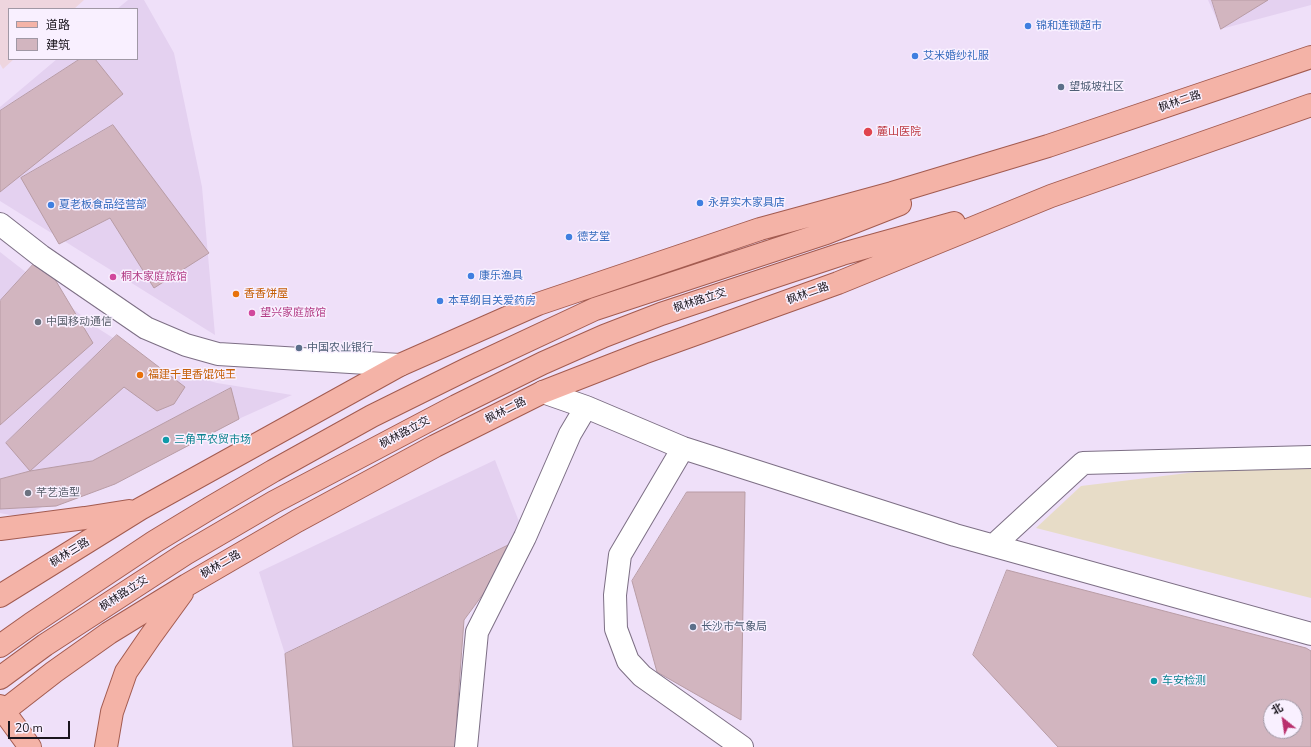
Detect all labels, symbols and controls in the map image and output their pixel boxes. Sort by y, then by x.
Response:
legend [8,8,138,60]
text: 道路 [46,17,70,33]
place label: 锦和连锁超市 [1036,19,1102,33]
marker: 锦和连锁超市 [1023,21,1033,31]
text: 建筑 [46,37,70,53]
place label: 艾米婚纱礼服 [923,49,989,63]
marker: 艾米婚纱礼服 [910,51,920,61]
place label: 望城坡社区 [1069,80,1124,94]
marker: 望城坡社区 [1056,82,1066,92]
street label: 枫林二路 [1157,89,1203,115]
place label: 麓山医院 [877,125,921,139]
marker: 麓山医院 [862,126,874,138]
place label: 永昇实木家具店 [708,196,785,210]
place label: 夏老板食品经营部 [59,198,147,212]
marker: 永昇实木家具店 [695,198,705,208]
marker: 夏老板食品经营部 [46,200,56,210]
place label: 德艺堂 [577,230,610,244]
marker: 德艺堂 [564,232,574,242]
place label: 康乐渔具 [479,269,523,283]
place label: 桐木家庭旅馆 [121,270,187,284]
marker: 康乐渔具 [466,271,476,281]
marker: 桐木家庭旅馆 [108,272,118,282]
street label: 枫林二路 [785,280,831,308]
street label: 枫林路立交 [672,286,728,316]
place label: 香香饼屋 [244,287,288,301]
marker: 香香饼屋 [231,289,241,299]
place label: 本草纲目关爱药房 [448,294,536,308]
marker: 本草纲目关爱药房 [435,296,445,306]
place label: 望兴家庭旅馆 [260,306,326,320]
marker: 望兴家庭旅馆 [247,308,257,318]
place label: 中国移动通信 [46,315,112,329]
marker: 中国移动通信 [33,317,43,327]
place label: 中国农业银行 [307,341,373,355]
marker: 中国农业银行 [294,343,304,353]
place label: 福建千里香馄饨王 [148,368,236,382]
marker: 福建千里香馄饨王 [135,370,145,380]
street label: 枫林二路 [483,395,529,427]
street label: 枫林路立交 [378,414,432,452]
place label: 三角平农贸市场 [174,433,251,447]
marker: 三角平农贸市场 [161,435,171,445]
place label: 芊艺造型 [36,486,80,500]
marker: 芊艺造型 [23,488,33,498]
street label: 枫林三路 [48,536,92,570]
street label: 枫林二路 [199,548,243,582]
street label: 枫林路立交 [97,573,151,615]
place label: 长沙市气象局 [701,620,767,634]
marker: 长沙市气象局 [688,622,698,632]
place label: 车安检测 [1162,674,1206,688]
marker: 车安检测 [1149,676,1159,686]
north arrow [1263,699,1303,739]
text: 北 [1269,700,1286,718]
scale bar [10,713,72,739]
text: 20 m [15,720,43,736]

